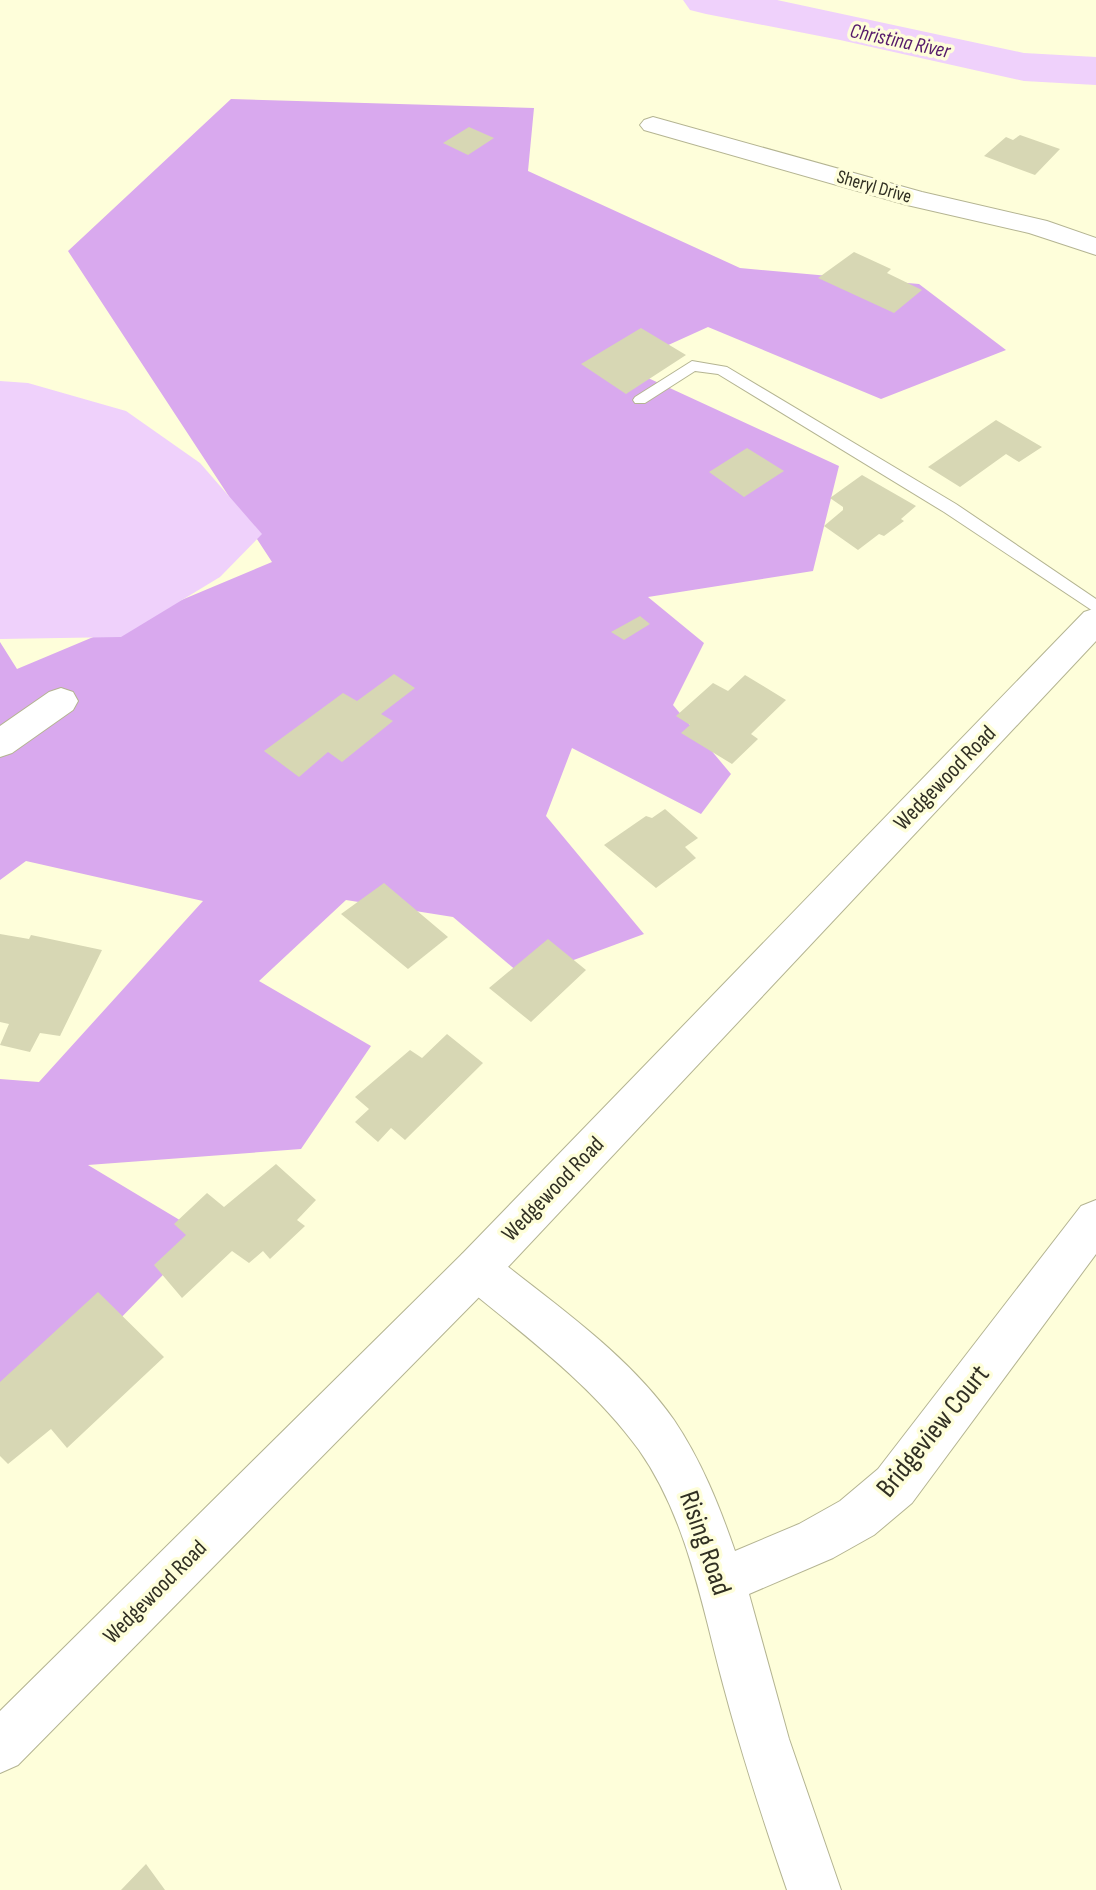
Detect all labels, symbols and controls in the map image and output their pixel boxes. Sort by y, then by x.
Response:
water label: Christina River [848,18,953,64]
street label: Sheryl Drive [834,165,914,209]
street label: Wedgewood Road [888,720,1002,836]
street label: Wedgewood Road [496,1131,610,1247]
street label: Bridgeview Court [870,1358,996,1504]
street label: Rising Road [672,1487,738,1599]
street label: Wedgewood Road [97,1534,213,1650]

